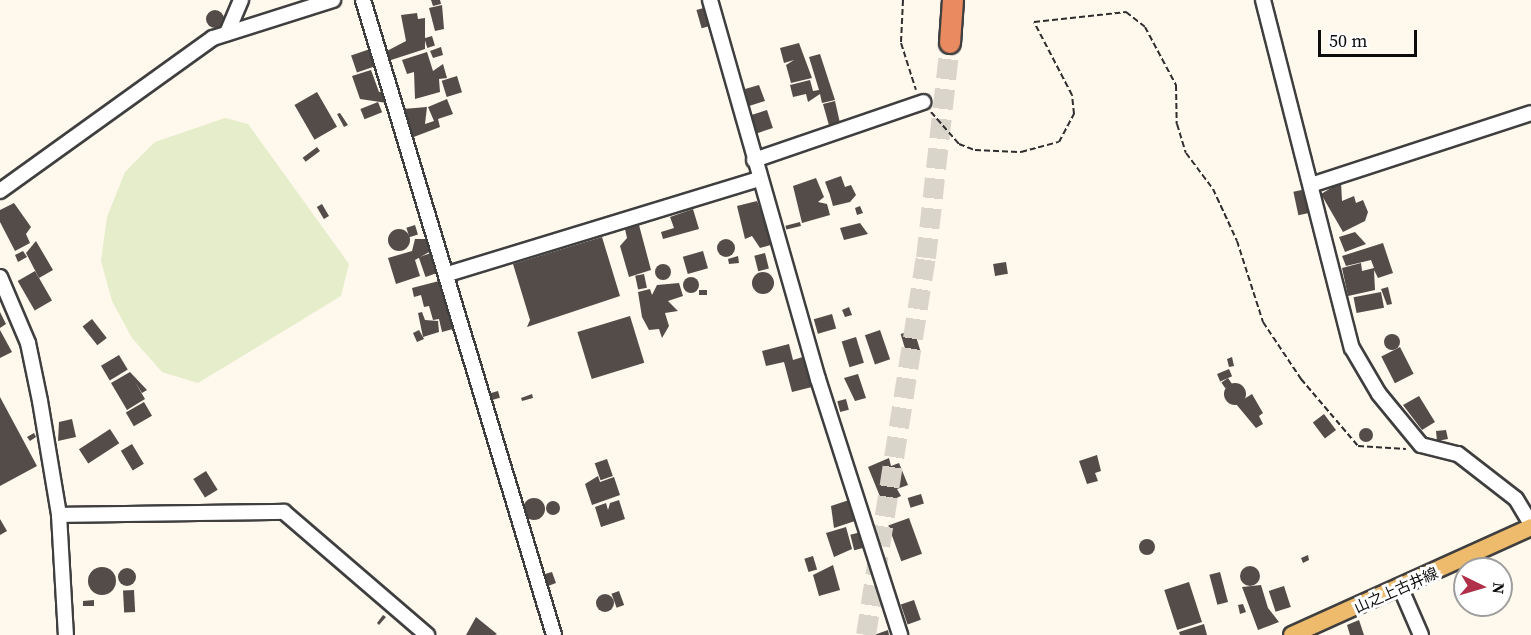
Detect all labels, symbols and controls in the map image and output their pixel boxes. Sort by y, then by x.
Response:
scale bar [1321,18,1420,56]
text: 50 m [1329,28,1367,53]
north arrow [1453,557,1513,617]
street label: 山之上古井線 [1351,563,1441,617]
text: N [1487,582,1510,595]

